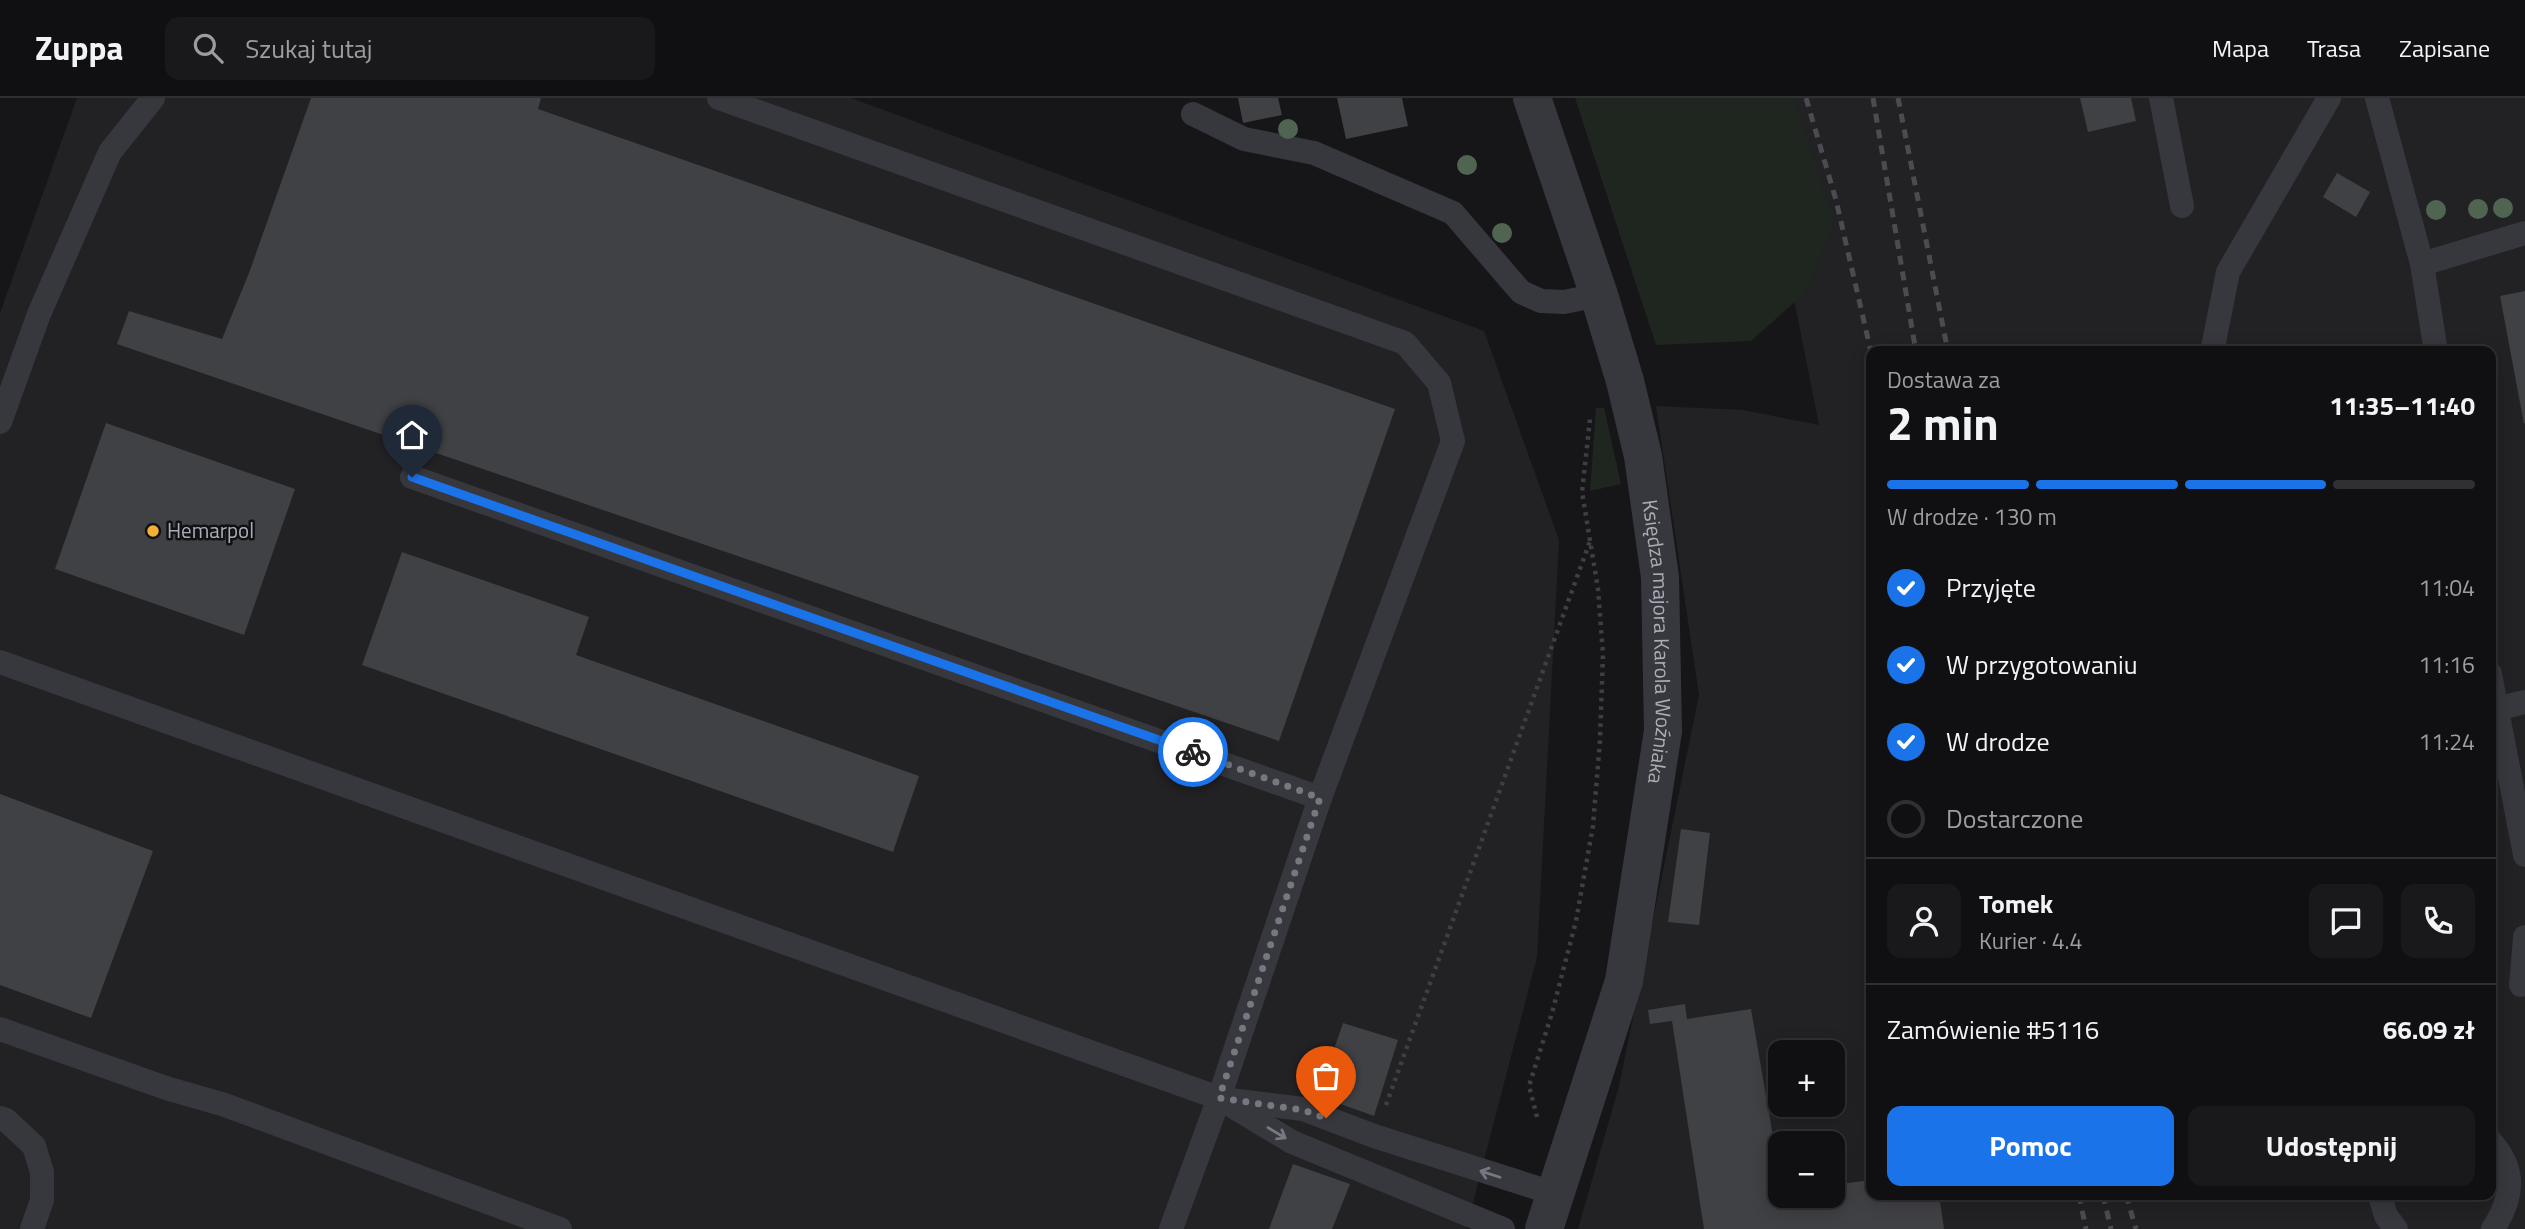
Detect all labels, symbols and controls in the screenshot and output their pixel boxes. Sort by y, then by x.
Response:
search box [165,17,655,80]
text: Zuppa [35,23,123,73]
icon: search [189,29,227,67]
text: Szukaj tutaj [245,29,373,68]
text: Mapa [2212,30,2269,66]
text: Trasa [2307,30,2361,66]
text: Zapisane [2399,30,2490,66]
text: Dostawa za [1887,362,2000,397]
text: 11:35–11:40 [2329,386,2475,425]
text: 2 min [1887,388,1999,458]
pin [382,405,442,477]
icon: home [393,416,431,454]
street label: Księdza majora Karola Woźniaka [1634,497,1680,787]
text: W drodze · 130 m [1887,499,2057,534]
place label: Hemarpol [167,514,254,546]
marker: Hemarpol [145,523,161,539]
text: Przyjęte [1946,568,2036,607]
icon: check [1887,569,1925,607]
text: 11:04 [2418,570,2475,605]
text: W przygotowaniu [1946,645,2137,684]
icon: check [1887,646,1925,684]
text: 11:16 [2418,647,2475,682]
courier [1158,717,1228,787]
text: W drodze [1946,722,2050,761]
icon: check [1887,723,1925,761]
text: 11:24 [2418,724,2475,759]
icon: bike [1174,733,1212,771]
text: Dostarczone [1946,799,2083,838]
button: person [1887,884,1961,958]
text: Tomek [1979,884,2053,923]
button: chat [2309,884,2383,958]
button: phone [2401,884,2475,958]
text: Kurier · 4.4 [1979,923,2082,958]
text: Zamówienie #5116 [1887,1010,2099,1049]
text: 66.09 zł [2383,1010,2475,1049]
map controls [1768,1040,1845,1208]
button: + [1768,1040,1845,1117]
pin [1296,1046,1356,1118]
icon: bag [1307,1057,1345,1095]
button: Pomoc [1887,1106,2174,1186]
button: Udostępnij [2188,1106,2475,1186]
one-way arrow [1267,1126,1287,1140]
button: − [1768,1131,1845,1208]
one-way arrow [1480,1167,1502,1179]

